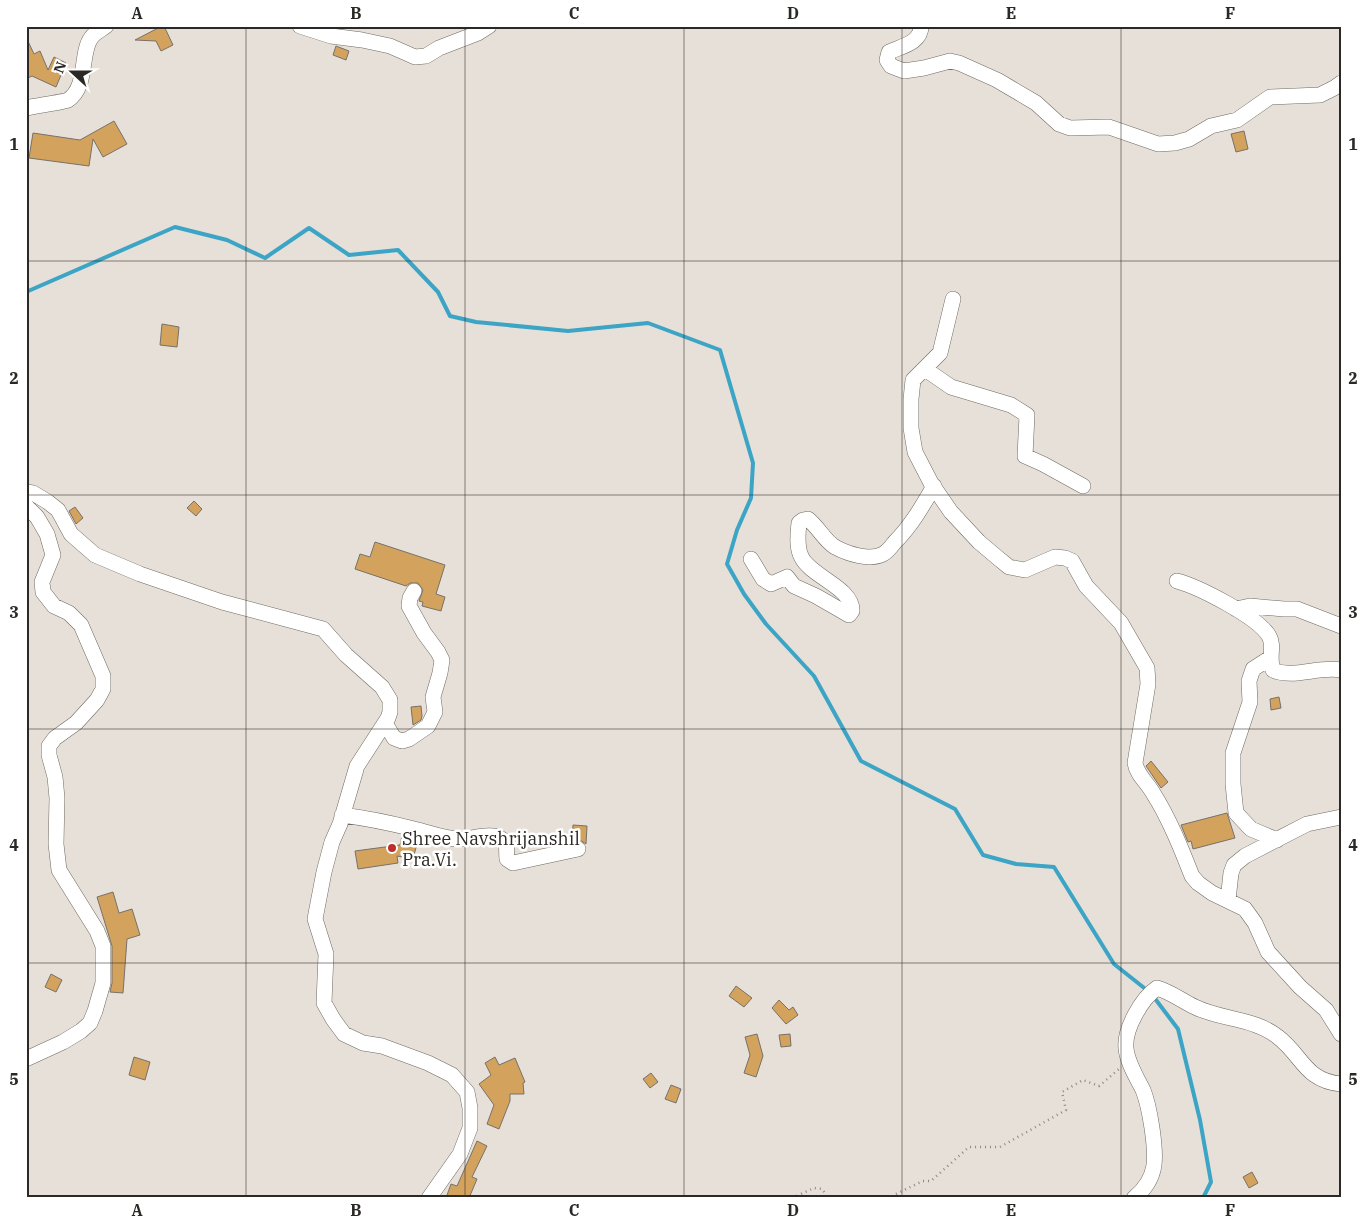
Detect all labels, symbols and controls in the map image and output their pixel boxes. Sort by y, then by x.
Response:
text: A [131,3,143,23]
text: B [350,3,362,23]
text: C [569,3,579,23]
text: D [787,3,799,23]
text: E [1006,3,1016,23]
text: F [1225,3,1235,23]
north arrow [48,48,98,98]
text: N [49,59,70,76]
text: 1 [9,134,19,154]
text: 1 [1348,134,1358,154]
text: 2 [9,368,19,388]
text: 2 [1348,368,1358,388]
text: 3 [9,602,19,622]
text: 3 [1348,602,1358,622]
place label: Shree Navshrijanshil Pra.Vi. [402,827,580,871]
text: 4 [9,835,19,855]
text: 4 [1348,835,1358,855]
marker: Shree Navshrijanshil Pra.Vi. [386,842,398,854]
text: 5 [9,1069,19,1089]
text: 5 [1348,1069,1358,1089]
text: A [131,1200,143,1220]
text: B [350,1200,362,1220]
text: C [569,1200,579,1220]
text: D [787,1200,799,1220]
text: E [1006,1200,1016,1220]
text: F [1225,1200,1235,1220]

